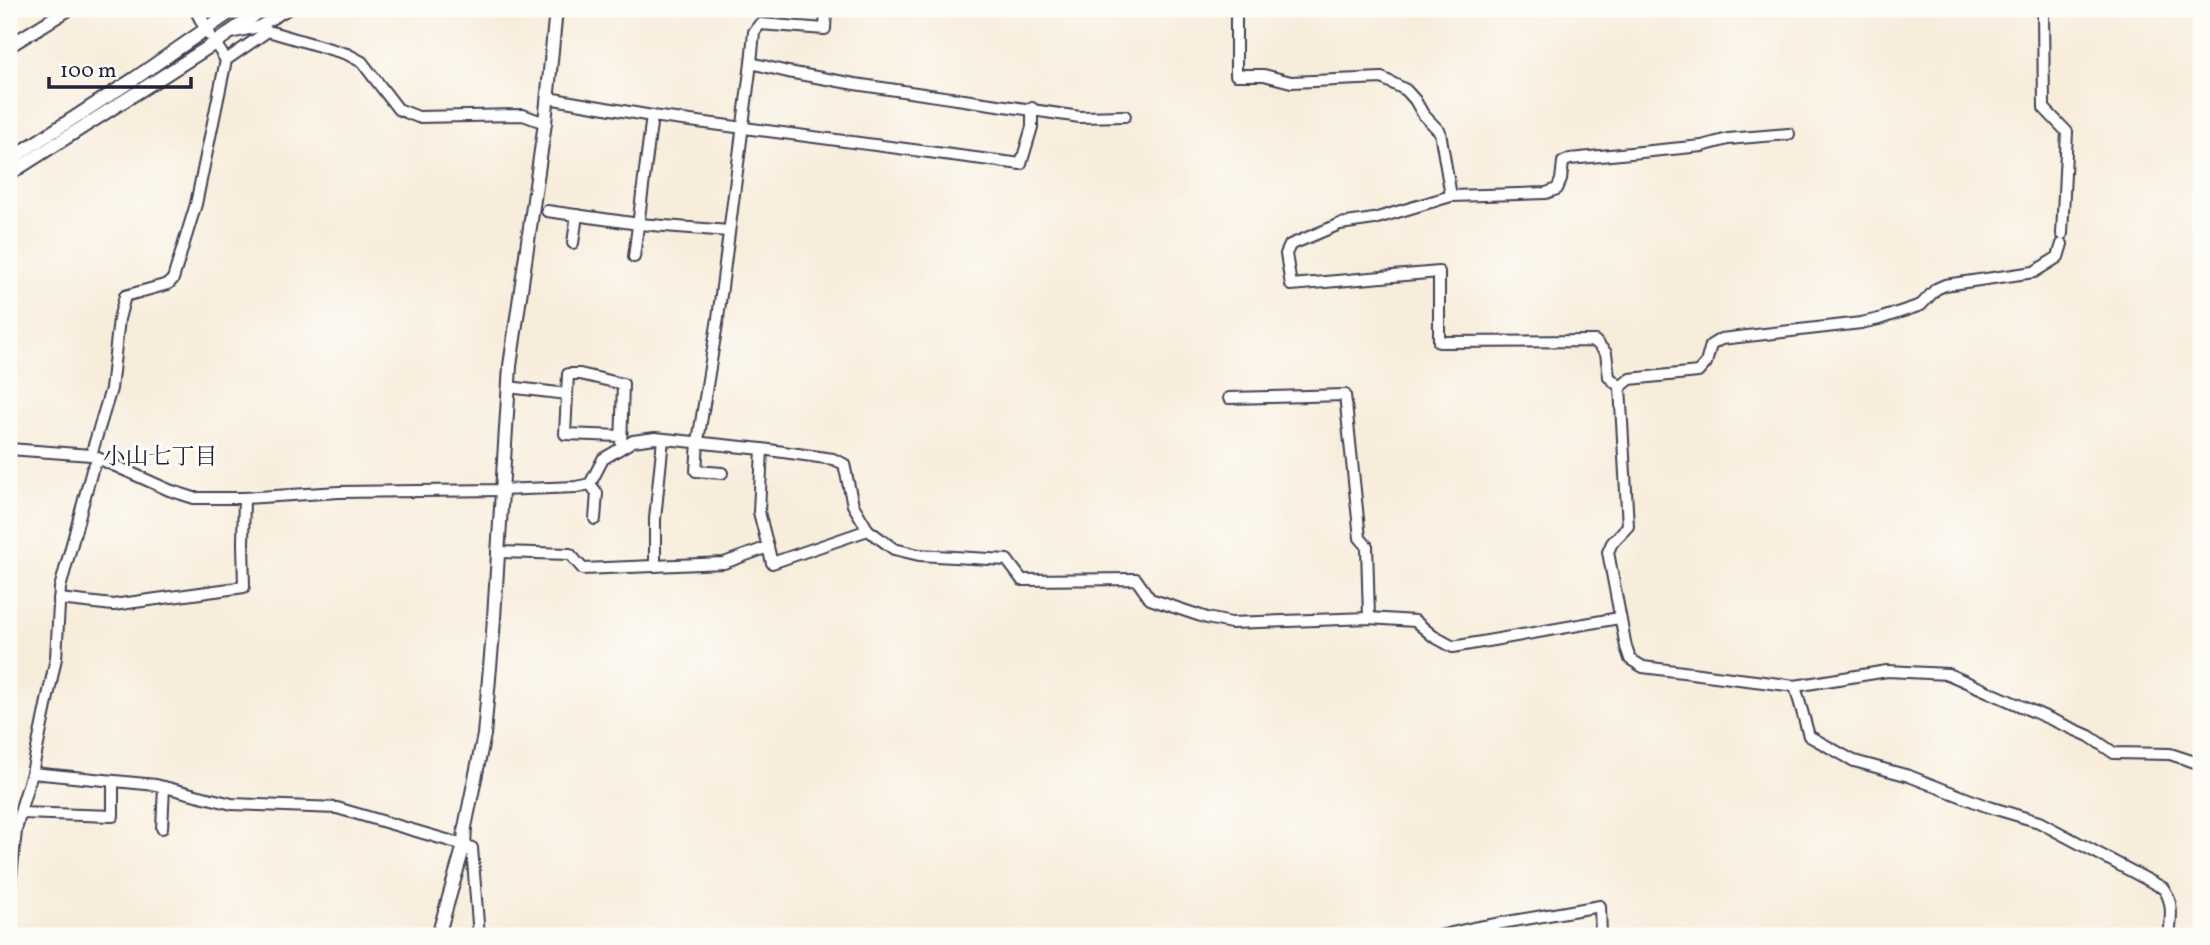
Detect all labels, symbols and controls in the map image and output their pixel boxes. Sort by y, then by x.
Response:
scale bar [49,46,191,90]
text: 100 m [60,57,117,86]
district label: 小山七丁目 [103,442,218,474]

